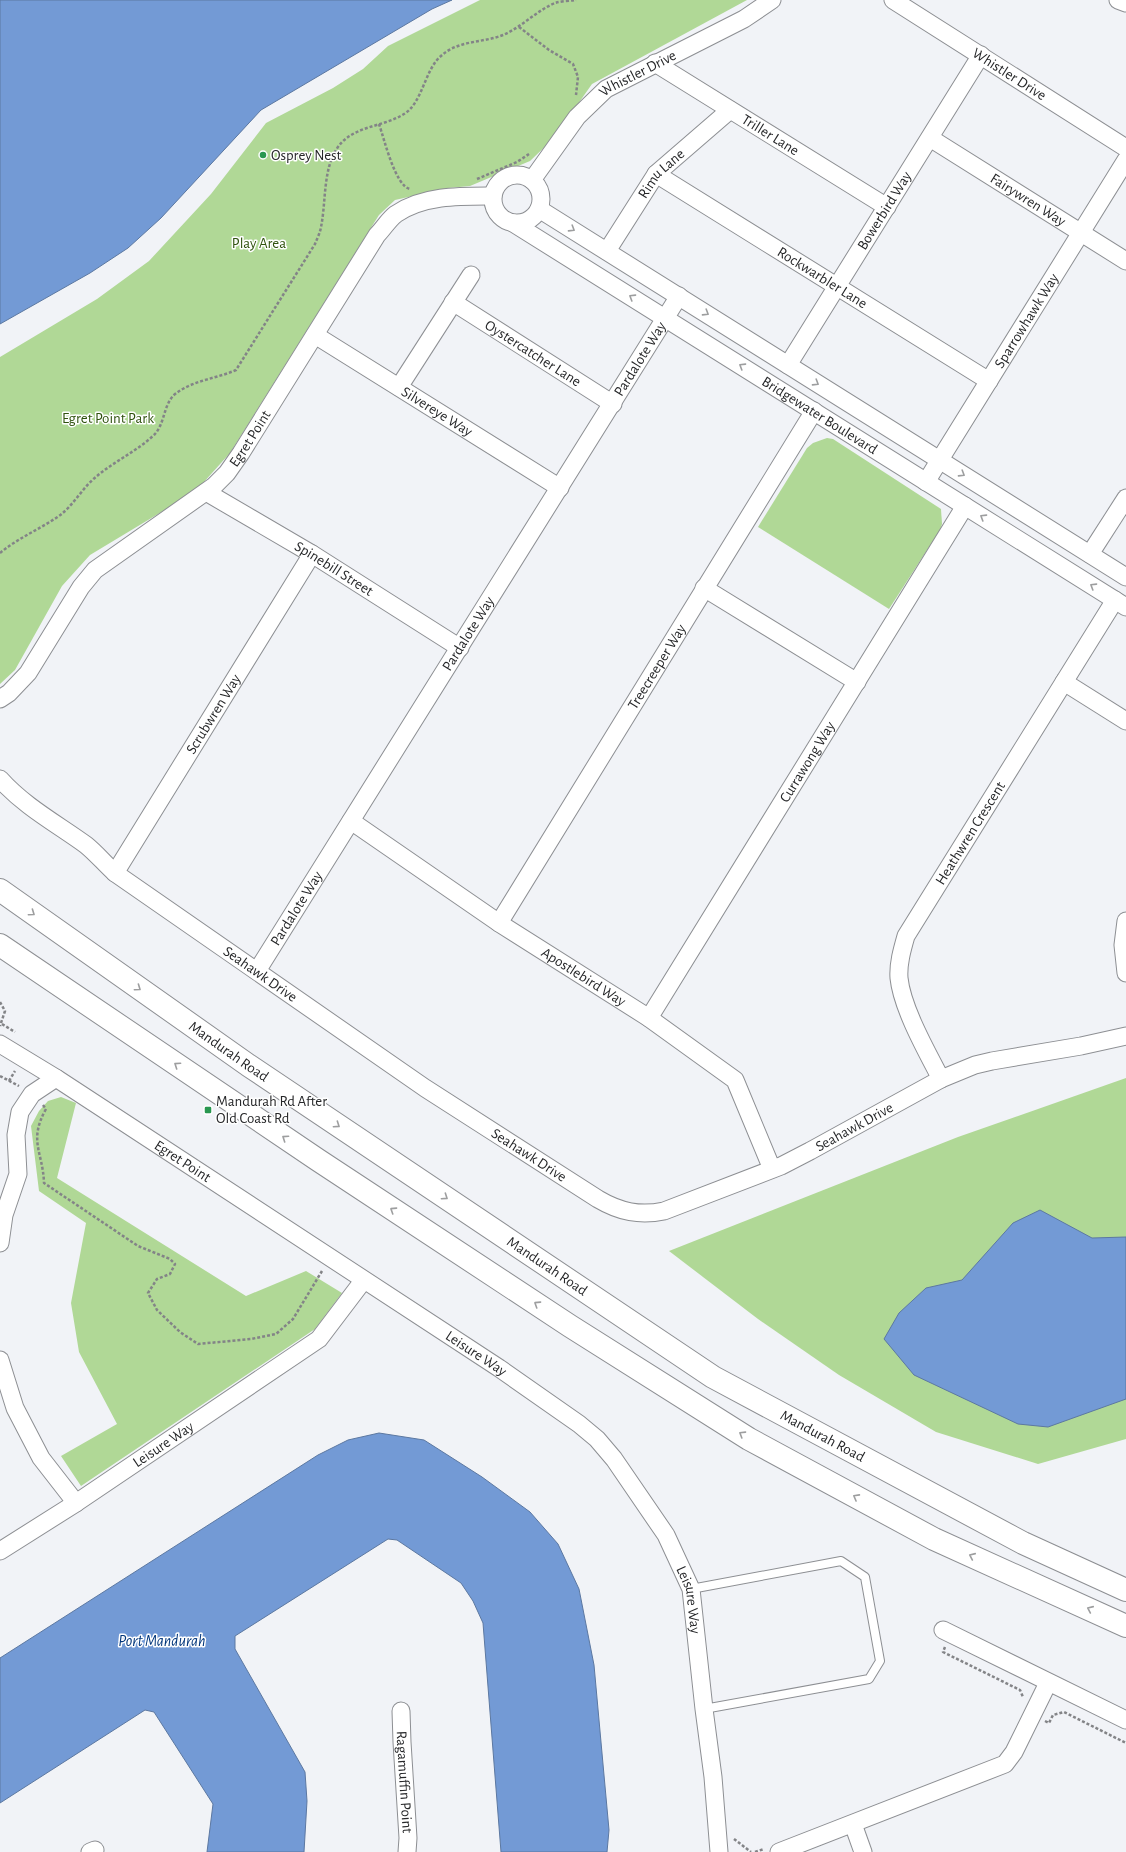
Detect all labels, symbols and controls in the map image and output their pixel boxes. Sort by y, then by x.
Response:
street label: Whistler Drive [970,45,1049,103]
street label: Whistler Drive [596,47,679,99]
street label: Triller Lane [739,111,802,158]
street label: Rimu Lane [635,146,687,201]
place label: Osprey Nest [271,148,342,163]
marker: Osprey Nest [258,150,268,160]
street label: Bowerbird Way [854,168,914,252]
street label: Fairywren Way [988,170,1069,229]
one-way arrow [568,225,575,232]
park label: Play Area [232,236,286,251]
street label: Rockwarbler Lane [775,244,870,311]
street label: Sparrowhawk Way [991,270,1061,371]
one-way arrow [629,294,636,302]
one-way arrow [702,309,709,316]
street label: Oystercatcher Lane [482,317,584,389]
street label: Pardalote Way [611,318,669,399]
one-way arrow [739,363,746,371]
street label: Bridgewater Boulevard [759,373,880,457]
one-way arrow [812,378,819,385]
street label: Silvereye Way [399,384,476,439]
street label: Egret Point [226,407,273,469]
park label: Egret Point Park [62,411,154,426]
one-way arrow [958,469,965,477]
one-way arrow [980,514,987,522]
street label: Spinebill Street [292,538,376,599]
one-way arrow [1090,583,1097,591]
street label: Pardalote Way [439,593,497,673]
street label: Treecreeper Way [625,621,689,712]
street label: Scrubwren Way [183,671,244,756]
street label: Currawong Way [777,718,838,805]
street label: Heathwren Crescent [932,779,1008,887]
street label: Pardalote Way [267,868,325,948]
one-way arrow [28,908,35,916]
street label: Seahawk Drive [221,943,300,1005]
street label: Apostlebird Way [539,944,629,1009]
one-way arrow [134,983,141,991]
street label: Mandurah Road [186,1018,272,1084]
one-way arrow [175,1063,182,1070]
place label: Mandurah Rd After Old Coast Rd [216,1094,327,1126]
street label: Seahawk Drive [813,1099,895,1154]
marker: Mandurah Rd After Old Coast Rd [203,1105,213,1115]
one-way arrow [333,1120,340,1127]
street label: Seahawk Drive [489,1125,569,1184]
one-way arrow [282,1135,289,1143]
street label: Egret Point [152,1137,214,1185]
one-way arrow [441,1193,448,1200]
one-way arrow [391,1208,398,1215]
street label: Mandurah Road [504,1234,590,1298]
one-way arrow [534,1302,541,1309]
street label: Leisure Way [443,1328,510,1379]
street label: Mandurah Road [778,1407,868,1465]
street label: Leisure Way [130,1418,197,1470]
one-way arrow [739,1432,746,1439]
one-way arrow [853,1494,860,1502]
one-way arrow [969,1553,976,1561]
street label: Leisure Way [674,1563,703,1635]
one-way arrow [1087,1606,1094,1614]
water label: Port Mandurah [118,1633,206,1649]
street label: Ragamuffin Point [394,1731,415,1834]

